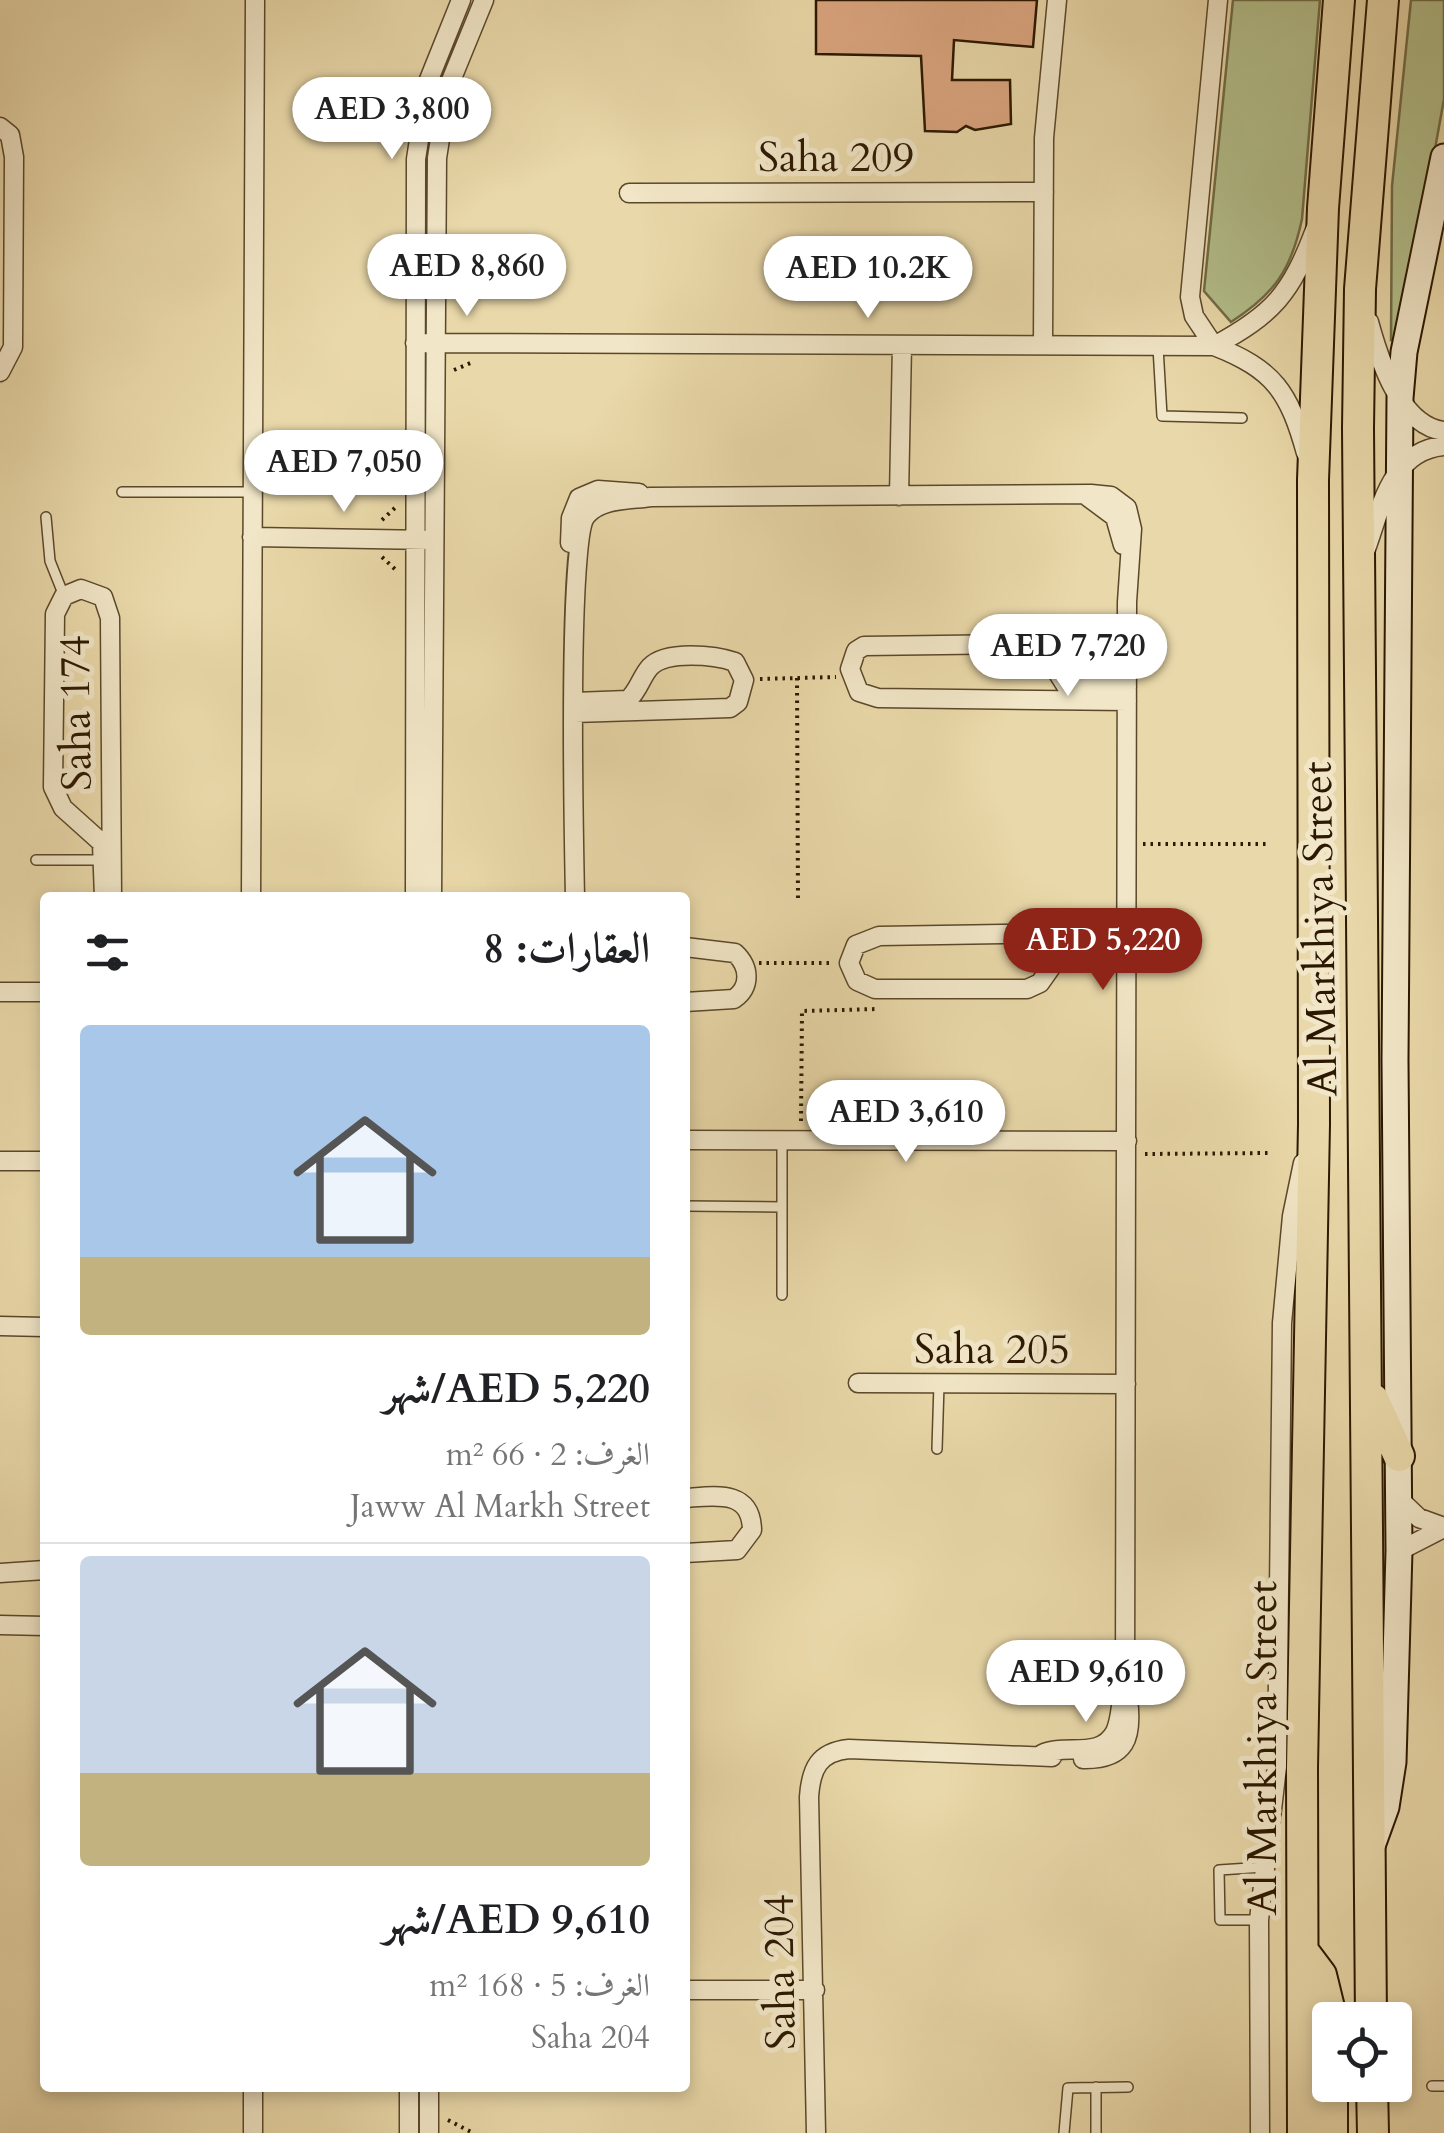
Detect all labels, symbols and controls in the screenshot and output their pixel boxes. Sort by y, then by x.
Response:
pin: AED 3,800 [278,77,506,162]
text: AED 3,800 [314,87,470,131]
street label: Saha 209 [758,129,914,186]
pin: AED 8,860 [353,234,581,319]
pin: AED 10.2K [754,236,982,321]
text: AED 8,860 [389,244,545,288]
text: AED 10.2K [786,246,950,290]
pin: AED 7,050 [230,430,458,515]
text: AED 7,050 [266,440,422,484]
pin: AED 7,720 [954,614,1182,699]
text: AED 7,720 [990,624,1146,668]
street label: Saha 174 [46,634,106,792]
street label: Al Markhiya Street [1289,761,1351,1097]
pin: AED 5,220 [989,908,1217,993]
text: AED 5,220 [1025,918,1181,962]
text: العقارات: 8 [483,920,650,977]
icon: filters [80,925,135,980]
pin: AED 3,610 [792,1080,1020,1165]
icon: home [275,1090,455,1270]
text: AED 3,610 [828,1090,984,1134]
street label: Saha 205 [914,1321,1070,1378]
text: AED 5,220/شهر [383,1360,650,1417]
text: الغرف: 2 · 66 m² [446,1433,650,1477]
text: Jaww Al Markh Street [350,1485,650,1529]
street label: Al Markhiya Street [1234,1581,1291,1915]
icon: home [275,1621,455,1801]
pin: AED 9,610 [972,1640,1200,1725]
text: AED 9,610 [1008,1650,1164,1694]
text: AED 9,610/شهر [383,1891,650,1948]
street label: Saha 204 [750,1893,810,2051]
text: الغرف: 5 · 168 m² [429,1964,650,2008]
map controls [1312,2002,1412,2102]
button: locate [1312,2002,1412,2102]
text: Saha 204 [531,2016,650,2060]

